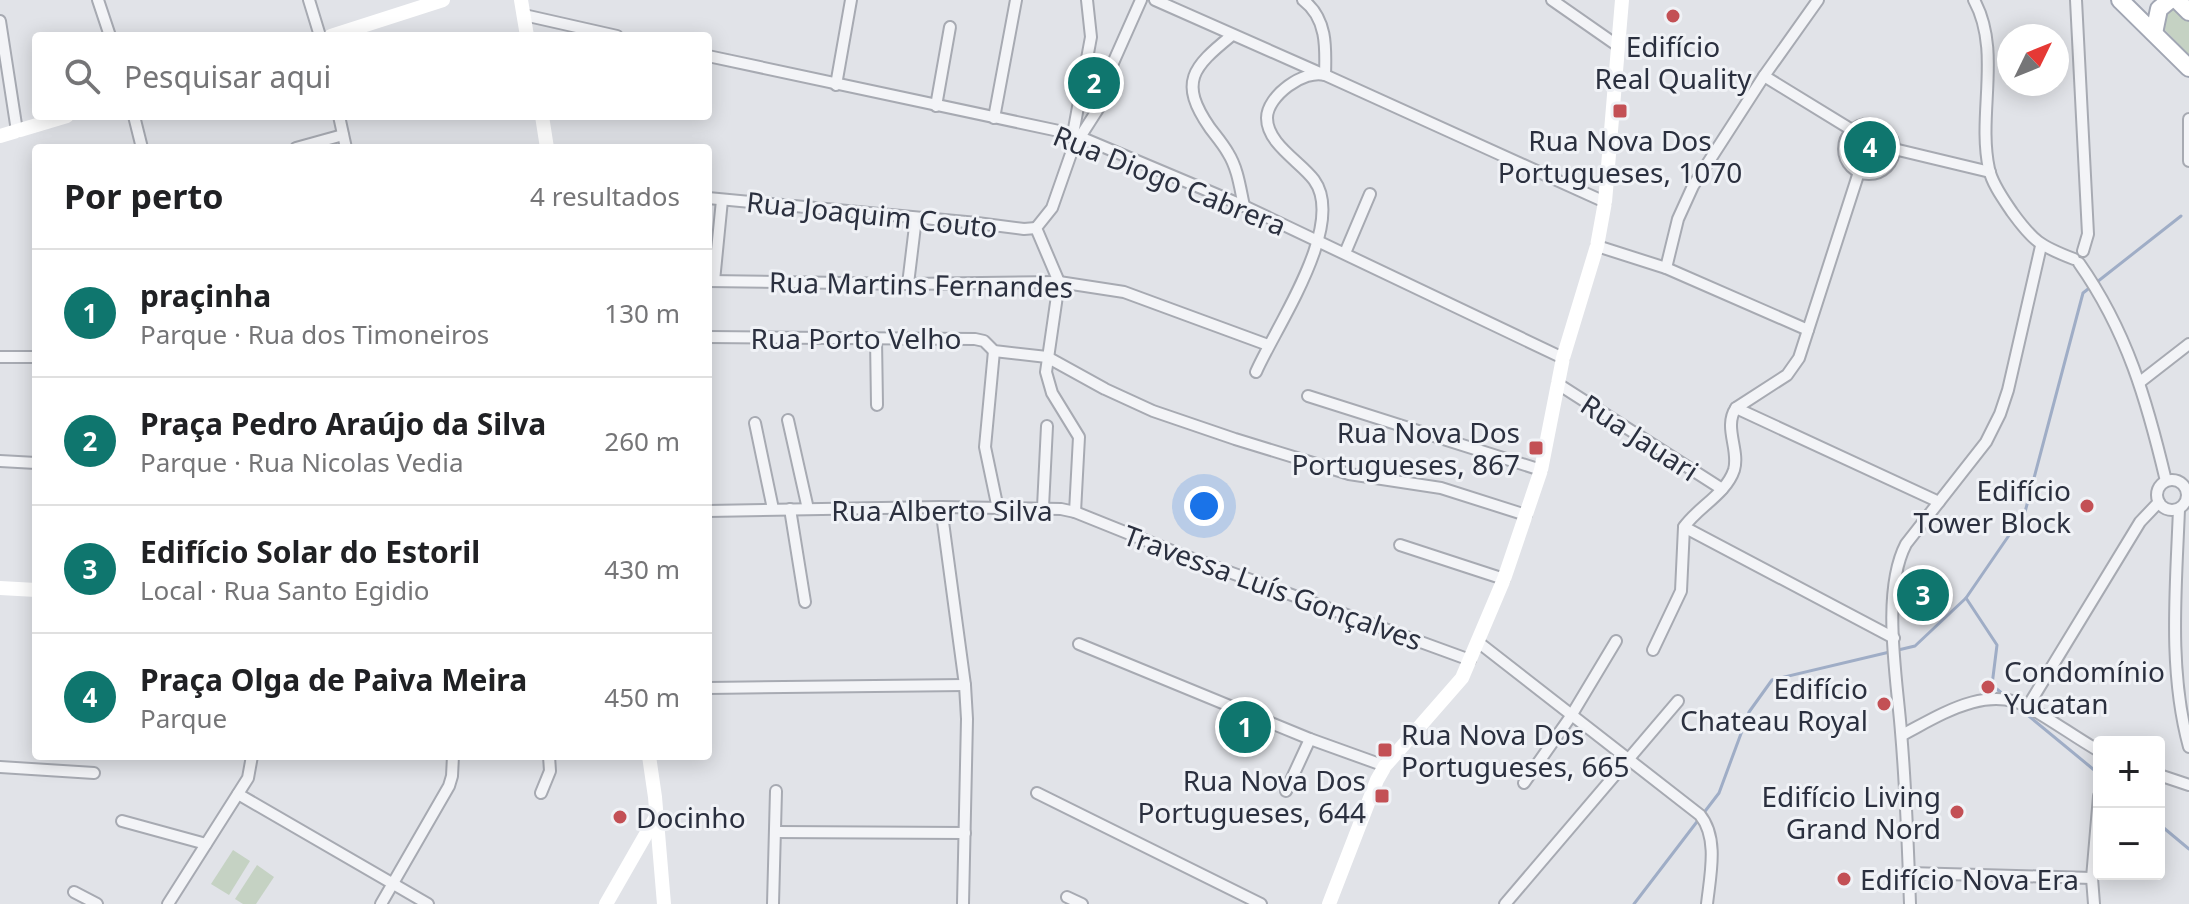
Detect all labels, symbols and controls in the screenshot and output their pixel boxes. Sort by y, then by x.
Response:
marker: Edifício Real Quality [1664,7,1682,25]
north arrow [1997,24,2069,96]
place label: Edifício Real Quality [1594,27,1752,97]
search box [32,32,712,120]
pin: 2 [1068,53,1120,113]
icon: search [60,54,104,98]
text: Pesquisar aqui [124,56,331,97]
marker: Rua Nova Dos Portugueses, 1070 [1611,102,1629,120]
street label: Rua Diogo Cabrera [1048,116,1292,244]
pin: 4 [1844,117,1896,177]
place label: Rua Nova Dos Portugueses, 1070 [1498,121,1742,191]
text: Por perto [64,173,223,219]
text: 4 resultados [530,178,680,214]
street label: Rua Joaquim Couto [745,182,999,246]
street label: Rua Martins Fernandes [769,262,1073,306]
text: praçinha [140,275,271,316]
text: 1 [83,295,97,331]
text: 130 m [604,295,680,331]
text: Parque · Rua dos Timoneiros [140,316,489,352]
street label: Rua Porto Velho [751,319,961,357]
street label: Rua Jauari [1574,385,1706,489]
text: Praça Pedro Araújo da Silva [140,403,546,444]
place label: Rua Nova Dos Portugueses, 867 [1291,413,1520,483]
text: 2 [83,423,97,459]
text: 260 m [604,423,680,459]
marker: Rua Nova Dos Portugueses, 867 [1527,439,1545,457]
text: Parque · Rua Nicolas Vedia [140,444,464,480]
place label: Edifício Tower Block [1914,471,2071,541]
your location [1184,486,1224,526]
street label: Rua Alberto Silva [831,491,1053,529]
marker: Edifício Tower Block [2078,497,2096,515]
street label: Travessa Luís Gonçalves [1118,515,1428,659]
text: Edifício Solar do Estoril [140,531,480,572]
text: 3 [83,551,97,587]
text: 430 m [604,551,680,587]
pin: 3 [1897,565,1949,625]
text: Local · Rua Santo Egidio [140,572,430,608]
place label: Condomínio Yucatan [2004,652,2165,722]
text: Praça Olga de Paiva Meira [140,659,527,700]
place label: Edifício Chateau Royal [1680,669,1868,739]
marker: Condomínio Yucatan [1979,678,1997,696]
text: 4 [83,679,97,715]
text: 450 m [604,679,680,715]
marker: Edifício Chateau Royal [1875,695,1893,713]
pin: 1 [1219,697,1271,757]
text: Parque [140,700,227,736]
place label: Rua Nova Dos Portugueses, 665 [1401,715,1630,785]
map controls [2093,736,2165,880]
button: + [2093,736,2165,808]
marker: Rua Nova Dos Portugueses, 665 [1376,741,1394,759]
place label: Rua Nova Dos Portugueses, 644 [1137,761,1366,831]
place label: Edifício Living Grand Nord [1761,777,1941,847]
marker: Rua Nova Dos Portugueses, 644 [1373,787,1391,805]
place label: Docinho [636,798,746,836]
marker: Edifício Living Grand Nord [1948,803,1966,821]
marker: Docinho [611,808,629,826]
button: − [2093,808,2165,880]
place label: Edifício Nova Era [1860,860,2079,898]
marker: Edifício Nova Era [1835,870,1853,888]

